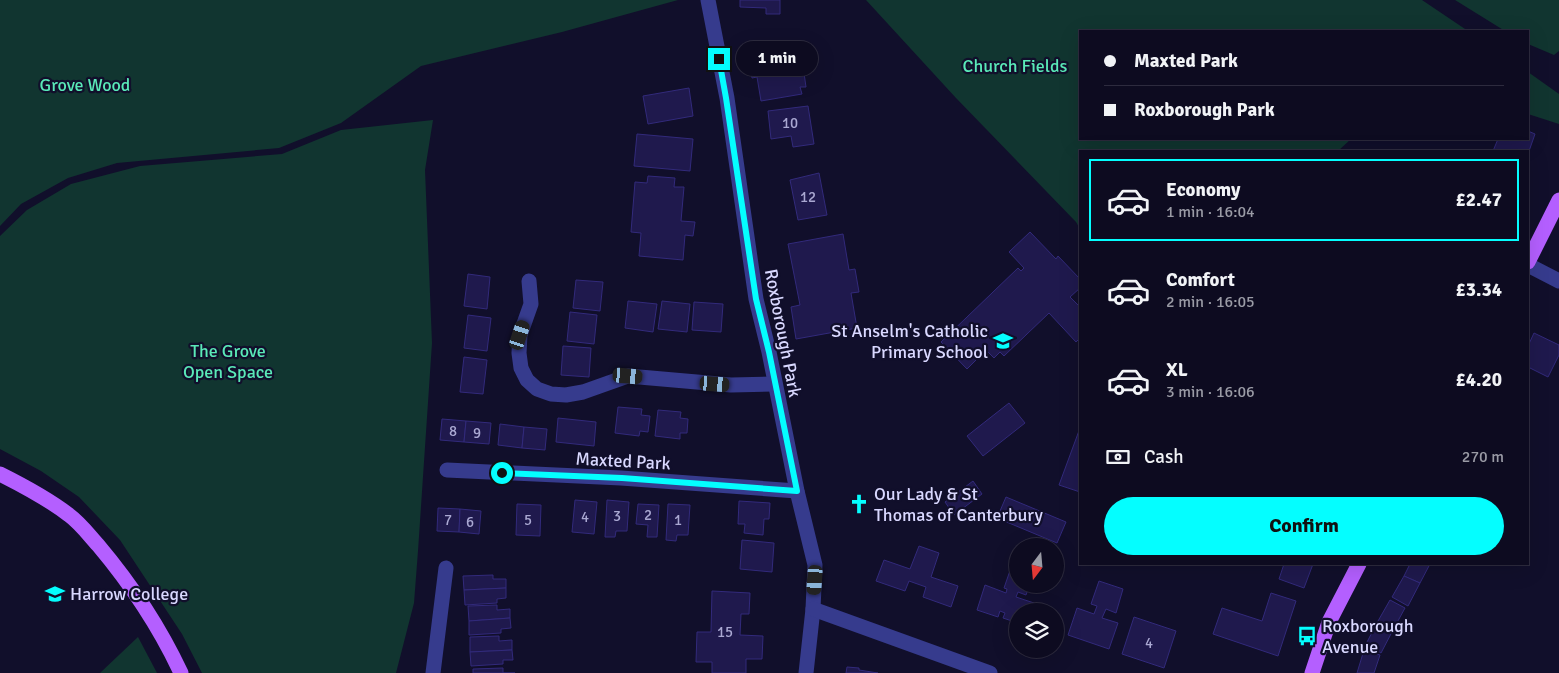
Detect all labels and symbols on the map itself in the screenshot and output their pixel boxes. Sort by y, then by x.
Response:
callout: 1 min [736,42,819,76]
route end [708,48,730,70]
park label: Church Fields [963,55,1068,77]
park label: Grove Wood [40,74,130,96]
house number: 10 [782,114,798,132]
house number: 12 [800,188,816,206]
street label: Roxborough Park [760,267,806,399]
car [508,318,531,352]
place label: St Anselm's Catholic Primary School [831,320,988,363]
school or university icon: St Anselm's Catholic Primary School [992,330,1014,352]
park label: The Grove Open Space [183,340,273,383]
car [612,367,643,385]
car [699,375,730,393]
house number: 8 [449,422,457,440]
house number: 9 [473,424,481,442]
street label: Maxted Park [575,448,671,474]
route start [491,462,513,484]
place label: Our Lady & St Thomas of Canterbury [874,483,1043,526]
church icon: Our Lady & St Thomas of Canterbury [848,493,870,515]
house number: 2 [644,506,652,524]
house number: 3 [613,507,621,525]
house number: 4 [581,508,589,526]
house number: 7 [444,511,452,529]
house number: 5 [524,511,532,529]
house number: 1 [674,511,682,529]
house number: 6 [466,513,474,531]
north arrow [1009,538,1064,592]
car [806,565,823,595]
school or university icon: Harrow College [44,583,66,605]
place label: Harrow College [70,583,188,605]
place label: Roxborough Avenue [1322,615,1414,658]
house number: 15 [717,623,733,641]
bus stop icon: Roxborough Avenue [1296,625,1318,647]
house number: 4 [1145,634,1153,652]

